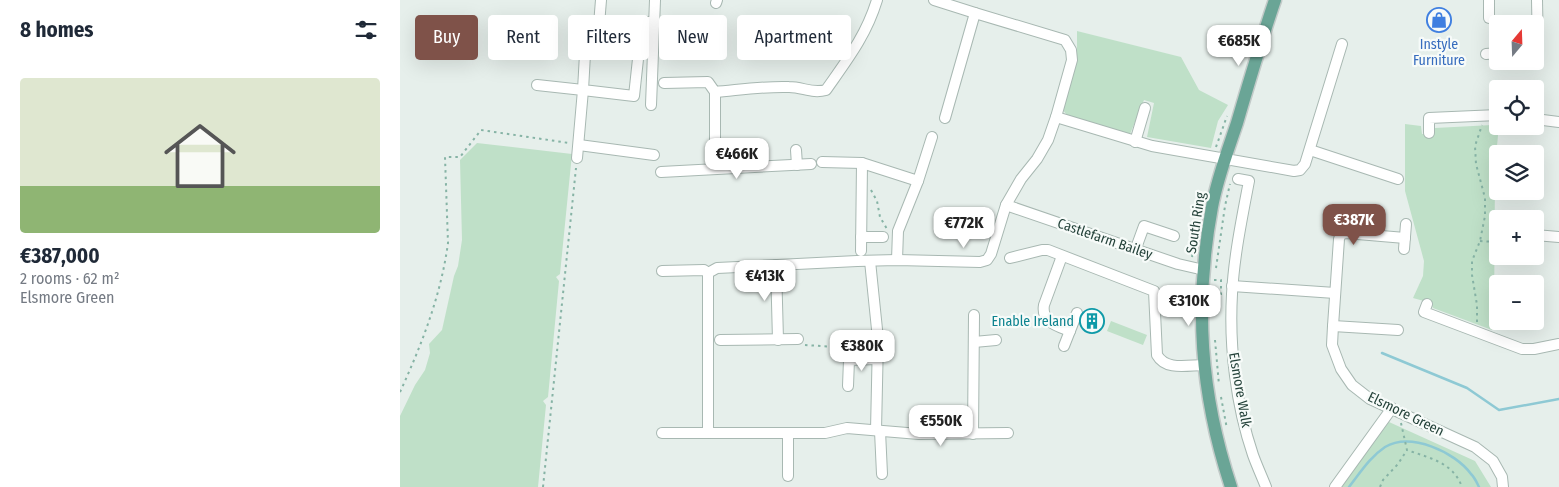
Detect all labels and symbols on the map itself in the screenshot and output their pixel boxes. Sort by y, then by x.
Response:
shop icon: Instyle Furniture [1426,7,1452,33]
north arrow [1489,15,1544,70]
pin: €685K [1204,24,1274,67]
place label: Instyle Furniture [1413,36,1465,69]
pin: €466K [702,138,772,180]
street label: South Ring [1183,191,1209,255]
pin: €387K [1319,204,1389,246]
pin: €772K [929,206,999,249]
street label: Castlefarm Bailey [1055,215,1155,263]
pin: €413K [730,260,800,302]
pin: €310K [1154,284,1224,327]
building icon: Enable Ireland [1079,308,1105,334]
place label: Enable Ireland [992,313,1074,330]
pin: €380K [827,330,897,372]
street label: Elsmore Walk [1225,351,1255,429]
street label: Elsmore Green [1365,388,1447,440]
pin: €550K [906,404,976,447]

